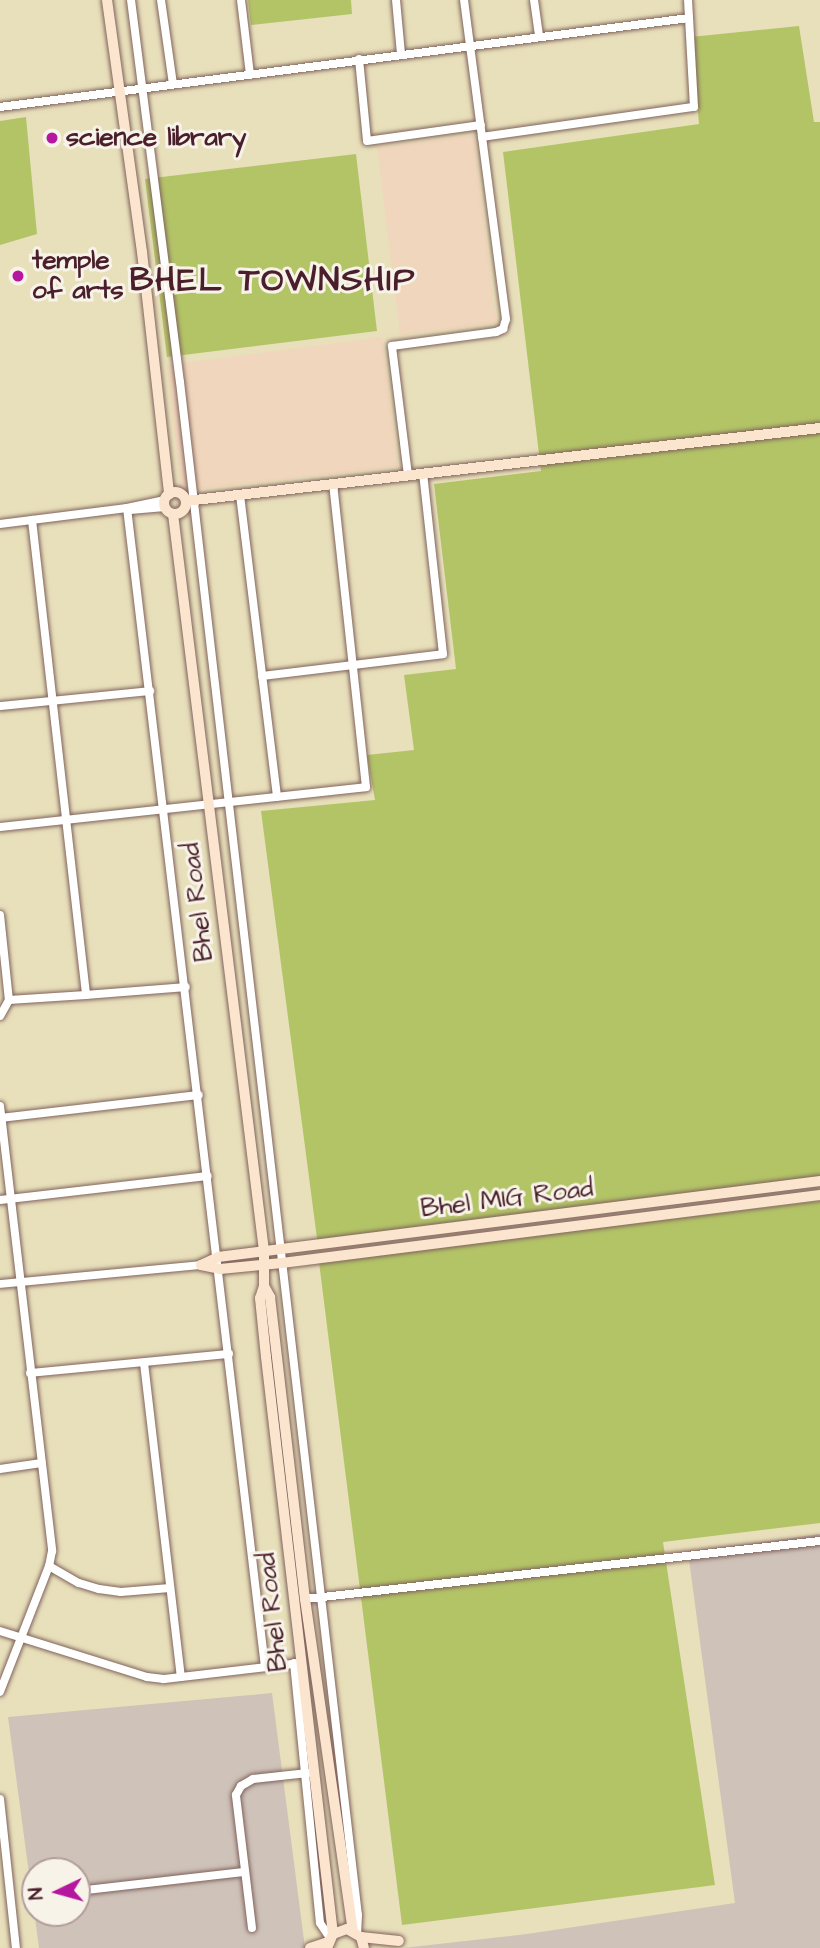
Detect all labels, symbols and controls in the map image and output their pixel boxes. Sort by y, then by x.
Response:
place label: science library [66,122,246,154]
marker: science library [44,130,60,146]
place label: temple of arts [32,245,124,306]
district label: BHEL TOWNSHIP [131,261,415,301]
marker: temple of arts [10,268,26,284]
street label: Bhel Road [175,841,221,963]
street label: Bhel MIG Road [419,1173,595,1225]
street label: Bhel Road [251,1551,295,1673]
north arrow [21,1857,91,1927]
text: N [23,1887,51,1901]

